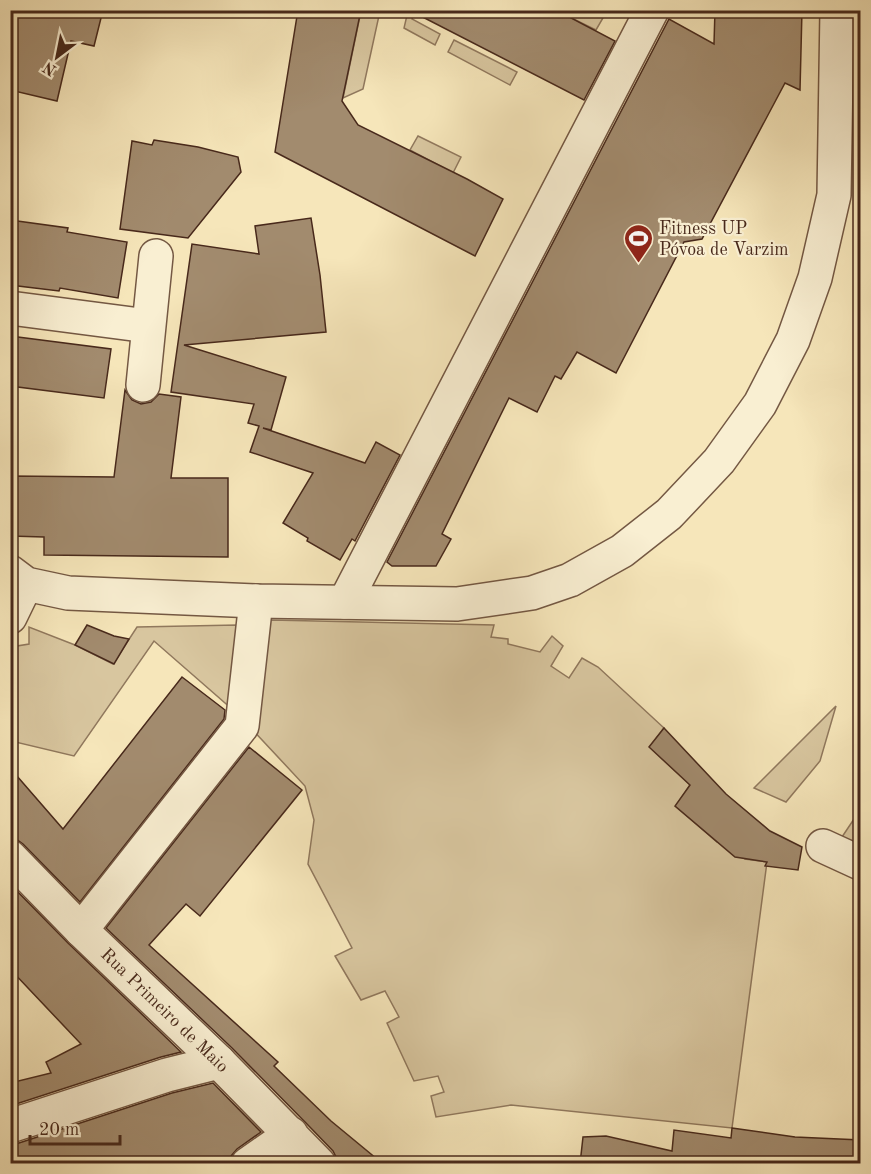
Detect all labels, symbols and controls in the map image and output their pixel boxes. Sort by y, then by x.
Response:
north arrow [27,27,87,87]
text: N [40,58,60,78]
place label: Fitness UP Póvoa de Varzim [659,220,789,259]
sports icon: Fitness UP Póvoa de Varzim [622,222,654,264]
street label: Rua Primeiro de Maio [97,945,232,1076]
scale bar [30,1108,120,1146]
text: 20 m [39,1121,79,1139]

